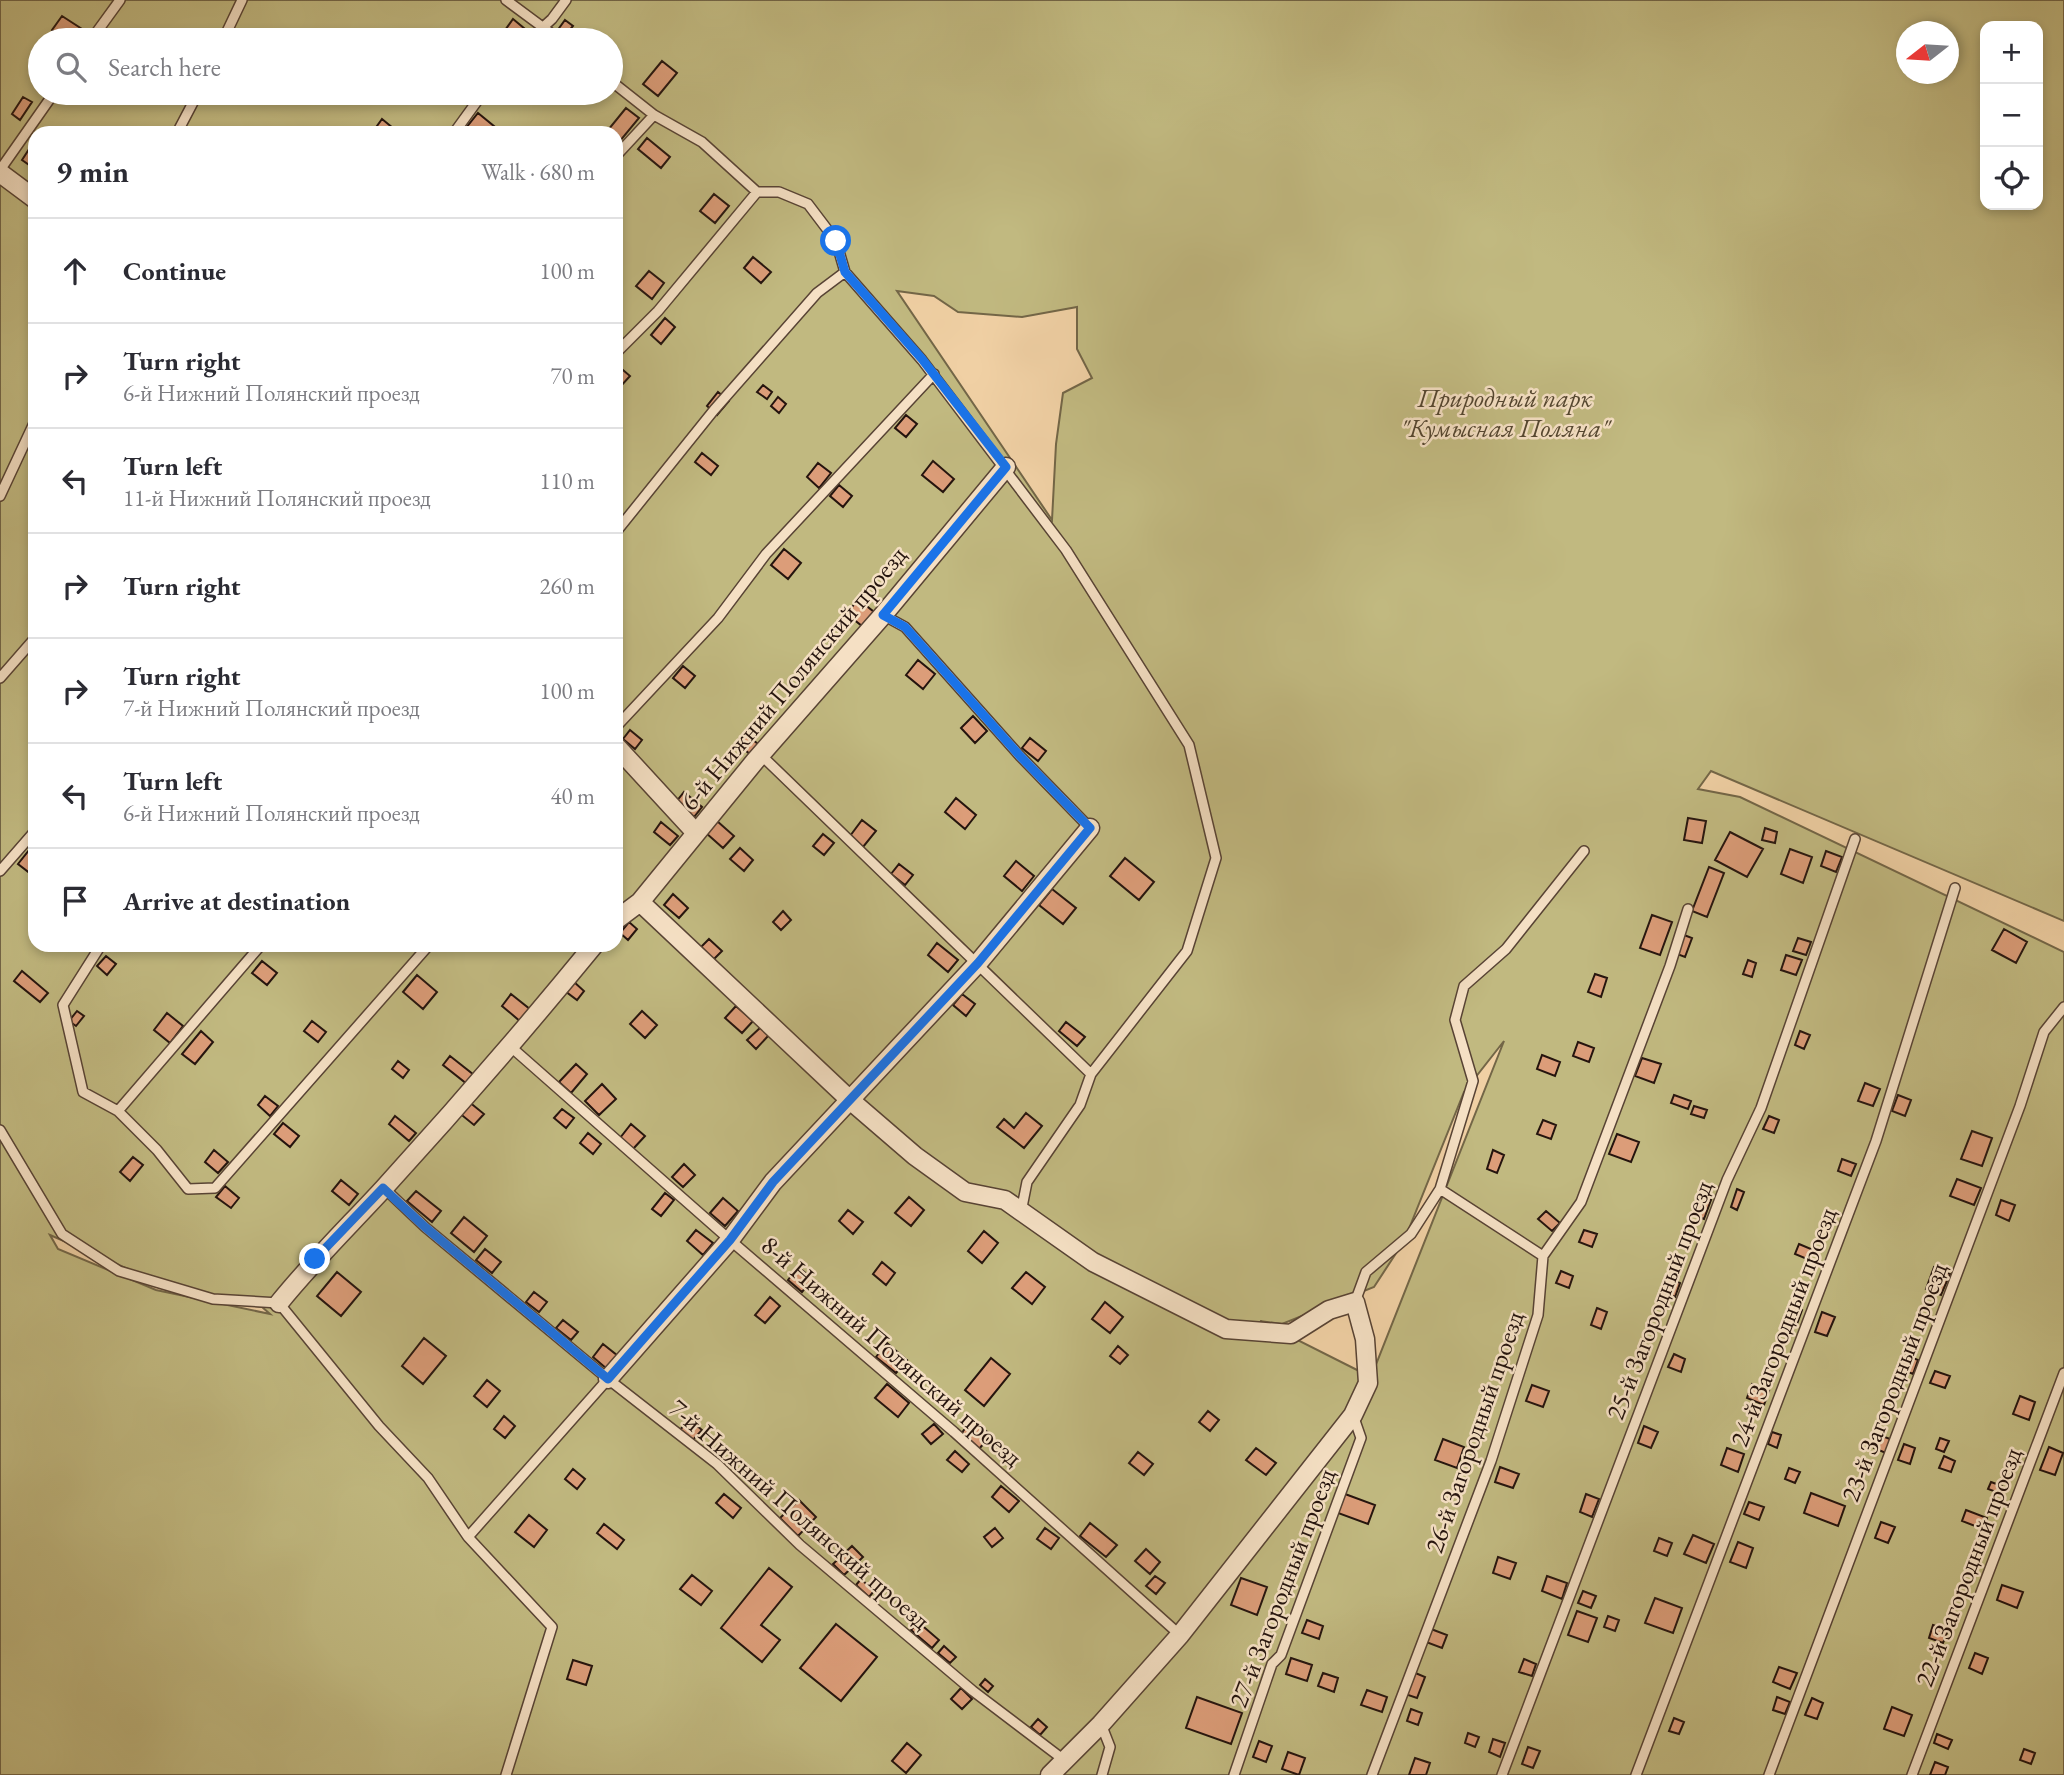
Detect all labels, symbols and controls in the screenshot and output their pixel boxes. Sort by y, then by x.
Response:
north arrow [1896,21,1959,84]
map controls [1980,21,2043,210]
button: + [1980,21,2043,84]
search box [28,28,623,105]
icon: search [52,48,90,86]
text: Search here [108,50,221,84]
button: − [1980,84,2043,147]
button: locate [1980,147,2043,210]
text: 9 min [56,152,129,191]
text: Walk · 680 m [481,157,595,187]
route start [820,225,851,256]
icon: ahead [56,252,94,290]
text: Continue [123,254,226,288]
text: 100 m [539,256,595,286]
text: Turn right [123,344,241,378]
icon: right [56,357,94,395]
text: 70 m [550,361,595,391]
text: 6-й Нижний Полянский проезд [123,378,420,408]
park label: Природный парк "Кумысная Поляна" [1400,381,1612,445]
text: Turn left [123,449,222,483]
icon: left [56,462,94,500]
text: 110 m [539,466,595,496]
text: 11-й Нижний Полянский проезд [123,483,431,513]
street label: 6-й Нижний Полянский проезд [672,538,914,817]
icon: right [56,567,94,605]
text: Turn right [123,569,241,603]
text: 260 m [539,571,595,601]
text: Turn right [123,659,241,693]
icon: right [56,672,94,710]
text: 100 m [539,676,595,706]
text: 7-й Нижний Полянский проезд [123,693,420,723]
text: Turn left [123,764,222,798]
icon: left [56,777,94,815]
text: 40 m [550,781,595,811]
text: 6-й Нижний Полянский проезд [123,798,420,828]
icon: arrive [56,882,94,920]
text: Arrive at destination [123,884,350,918]
street label: 25-й Загородный проезд [1598,1175,1720,1424]
street label: 24-й Загородный проезд [1722,1202,1844,1451]
street label: 8-й Нижний Полянский проезд [754,1228,1030,1474]
route end [299,1243,330,1274]
street label: 23-й Загородный проезд [1833,1257,1955,1506]
street label: 26-й Загородный проезд [1417,1306,1531,1557]
street label: 7-й Нижний Полянский проезд [662,1391,938,1637]
street label: 22-й Загородный проезд [1907,1442,2029,1691]
street label: 27-й Загородный проезд [1221,1463,1343,1712]

